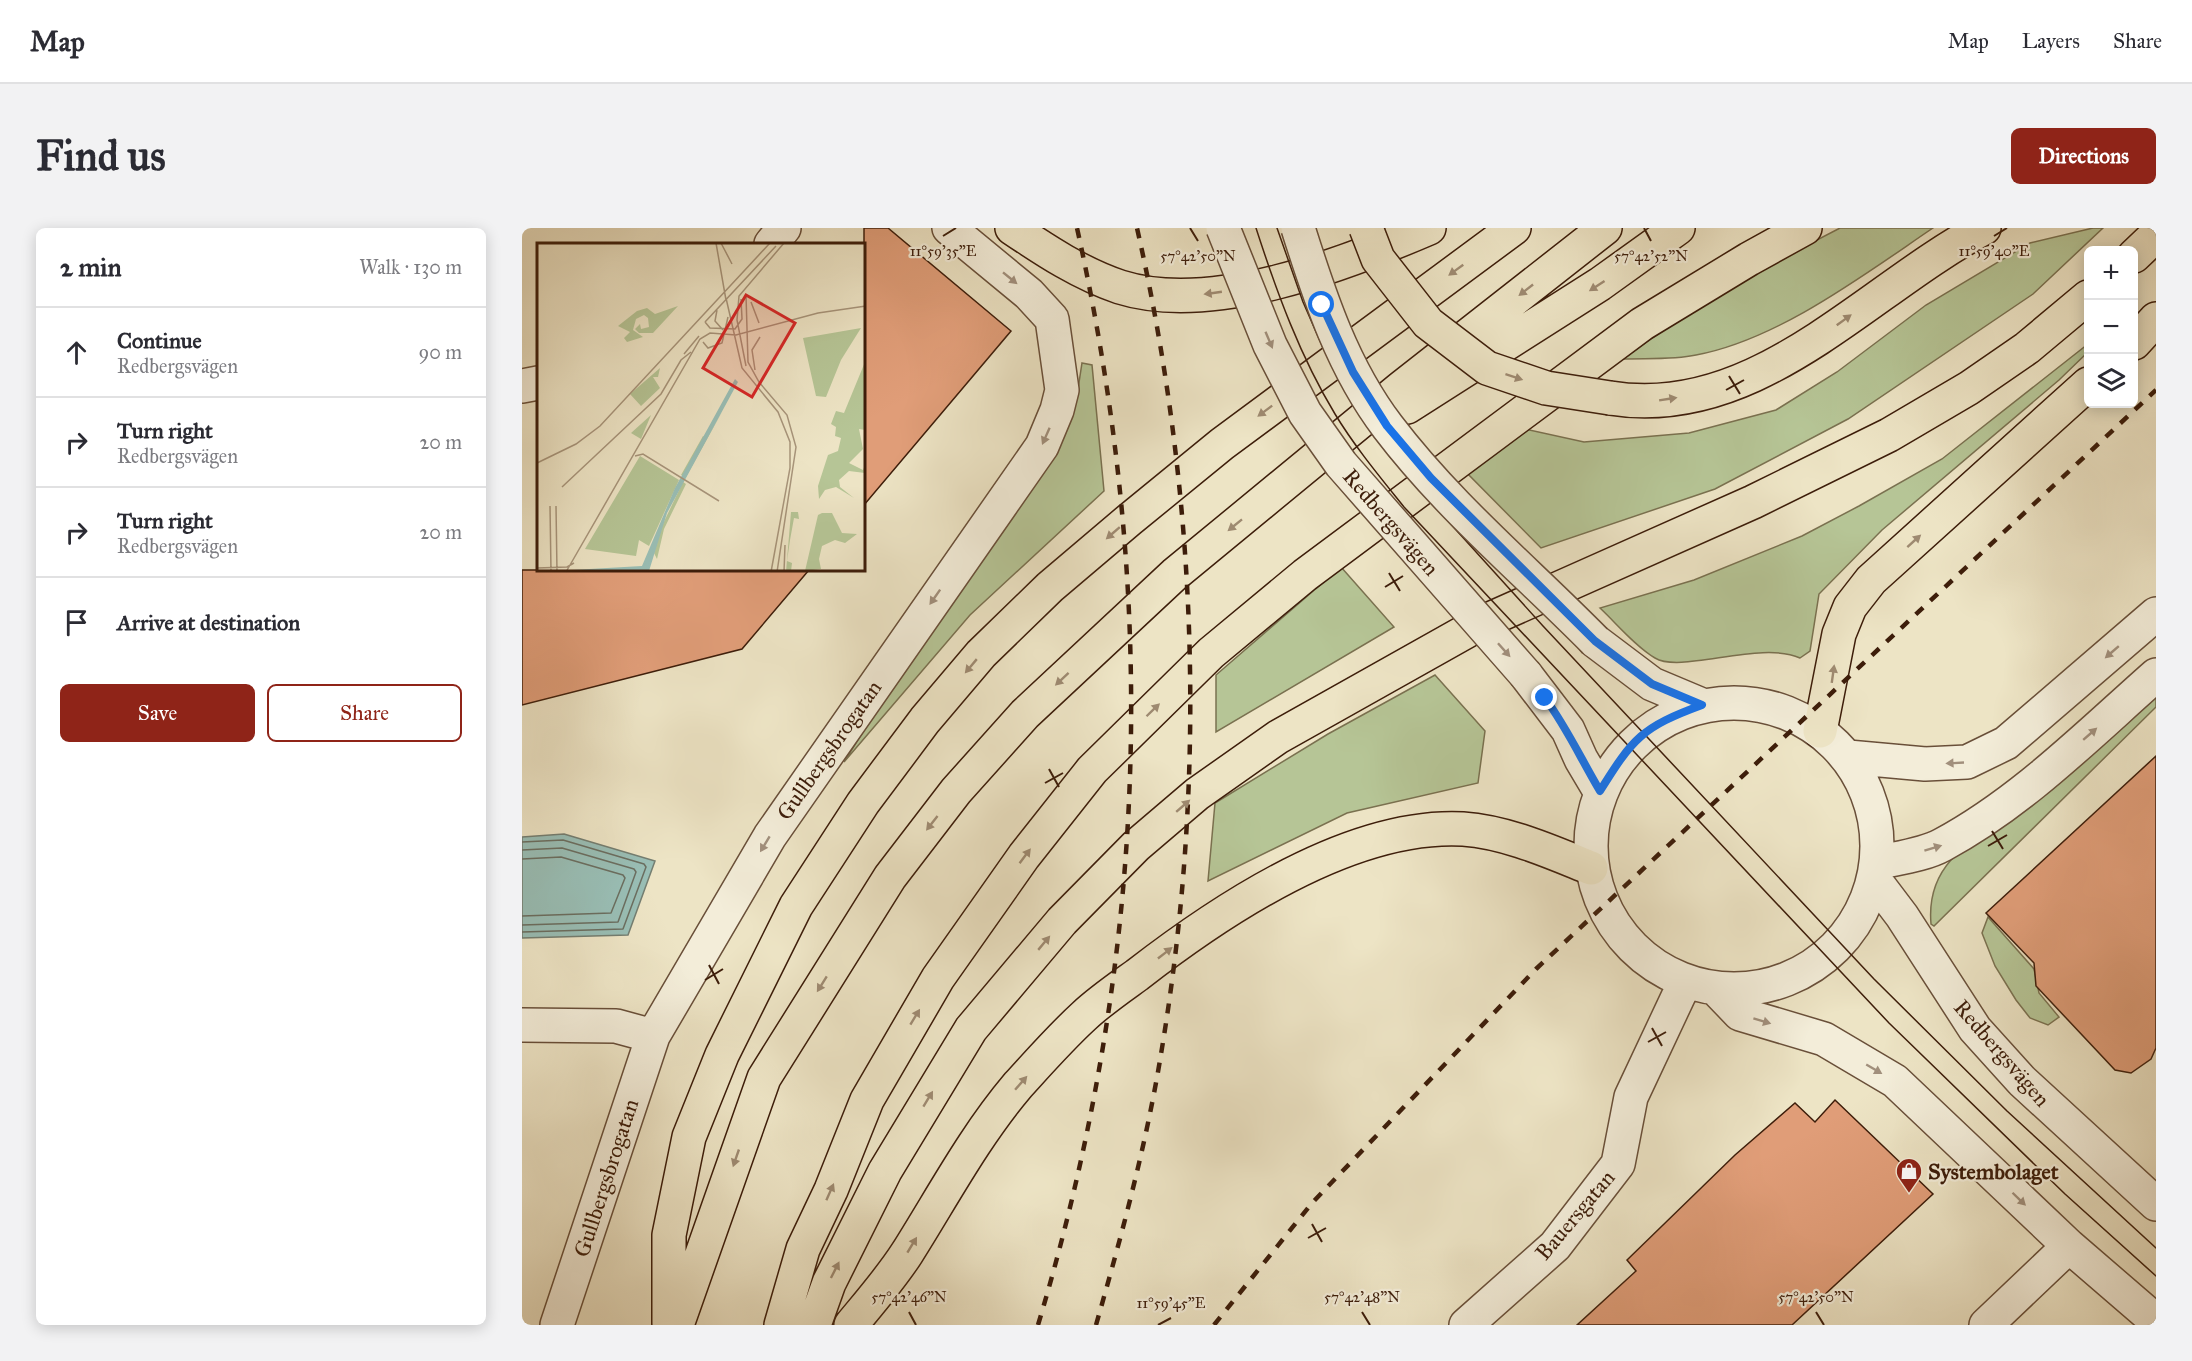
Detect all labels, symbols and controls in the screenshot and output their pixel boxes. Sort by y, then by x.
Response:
text: Map [30,24,85,59]
text: Map [1948,28,1989,54]
text: Layers [2022,28,2080,54]
text: Share [2113,28,2162,54]
button: Directions [2011,128,2156,184]
text: Find us [36,130,166,182]
text: 11°59'35"E [910,242,977,260]
text: 11°59'40"E [1959,242,2030,260]
inset map [537,243,866,572]
map controls [2084,246,2138,408]
button: + [2084,246,2138,300]
text: 57°42'50"N [1160,247,1236,265]
text: 57°42'52"N [1614,247,1688,265]
text: 2 min [60,251,121,283]
text: Walk · 130 m [359,255,462,279]
one-way arrow [1449,264,1464,276]
one-way arrow [1002,272,1018,285]
one-way arrow [1588,281,1605,292]
one-way arrow [1518,283,1534,296]
one-way arrow [1204,288,1223,297]
route start [1308,291,1334,317]
button: − [2084,300,2138,354]
one-way arrow [1836,314,1851,326]
text: Continue [117,327,202,354]
one-way arrow [1264,332,1273,349]
icon: ahead [60,336,93,369]
text: 90 m [419,340,462,364]
text: Redbergsvägen [117,354,238,378]
button: layers [2084,354,2138,408]
one-way arrow [1505,373,1523,383]
one-way arrow [1659,394,1678,403]
one-way arrow [1258,405,1274,417]
text: Turn right [117,417,213,444]
icon: right [60,426,93,459]
one-way arrow [1041,428,1050,445]
text: 20 m [419,430,462,454]
text: Redbergsvägen [117,444,238,468]
street label: Redbergsvägen [1337,463,1445,581]
text: Turn right [117,507,213,534]
icon: right [60,516,93,549]
one-way arrow [1228,518,1243,531]
text: 20 m [419,520,462,544]
one-way arrow [1106,526,1121,539]
text: Redbergsvägen [117,534,238,558]
one-way arrow [1906,535,1921,548]
one-way arrow [929,588,941,604]
icon: arrive [60,606,93,639]
text: Arrive at destination [117,609,300,636]
one-way arrow [1497,642,1510,657]
one-way arrow [2105,645,2120,658]
one-way arrow [964,658,977,674]
one-way arrow [1828,664,1837,683]
one-way arrow [1056,671,1070,685]
street label: Gullbergsbrogatan [771,675,887,825]
button: Save [60,684,255,742]
button: Share [267,684,462,742]
route end [1531,684,1557,710]
one-way arrow [1146,703,1161,717]
one-way arrow [2082,727,2097,741]
one-way arrow [1945,758,1964,767]
one-way arrow [1175,800,1191,813]
one-way arrow [925,815,938,831]
one-way arrow [760,836,770,853]
one-way arrow [1924,843,1942,852]
one-way arrow [1018,849,1030,864]
one-way arrow [1037,935,1050,951]
one-way arrow [1157,947,1173,959]
one-way arrow [816,976,827,992]
street label: Redbergsvägen [1948,994,2056,1112]
one-way arrow [910,1009,920,1026]
one-way arrow [1754,1017,1772,1026]
one-way arrow [1866,1064,1883,1074]
one-way arrow [1014,1076,1027,1091]
one-way arrow [923,1091,934,1108]
street label: Gullbergsbrogatan [568,1095,644,1260]
one-way arrow [731,1149,741,1167]
shop icon: Systembolaget [1894,1156,1924,1194]
place label: Systembolaget [1928,1158,2059,1185]
street label: Bauersgatan [1529,1164,1621,1266]
one-way arrow [825,1183,835,1201]
one-way arrow [2012,1191,2026,1205]
one-way arrow [906,1237,917,1253]
one-way arrow [830,1262,840,1279]
text: 57°42'46"N [871,1288,947,1306]
text: 57°42'48"N [1324,1288,1400,1306]
text: 57°42'50"N [1778,1288,1854,1306]
text: 11°59'45"E [1136,1294,1206,1312]

